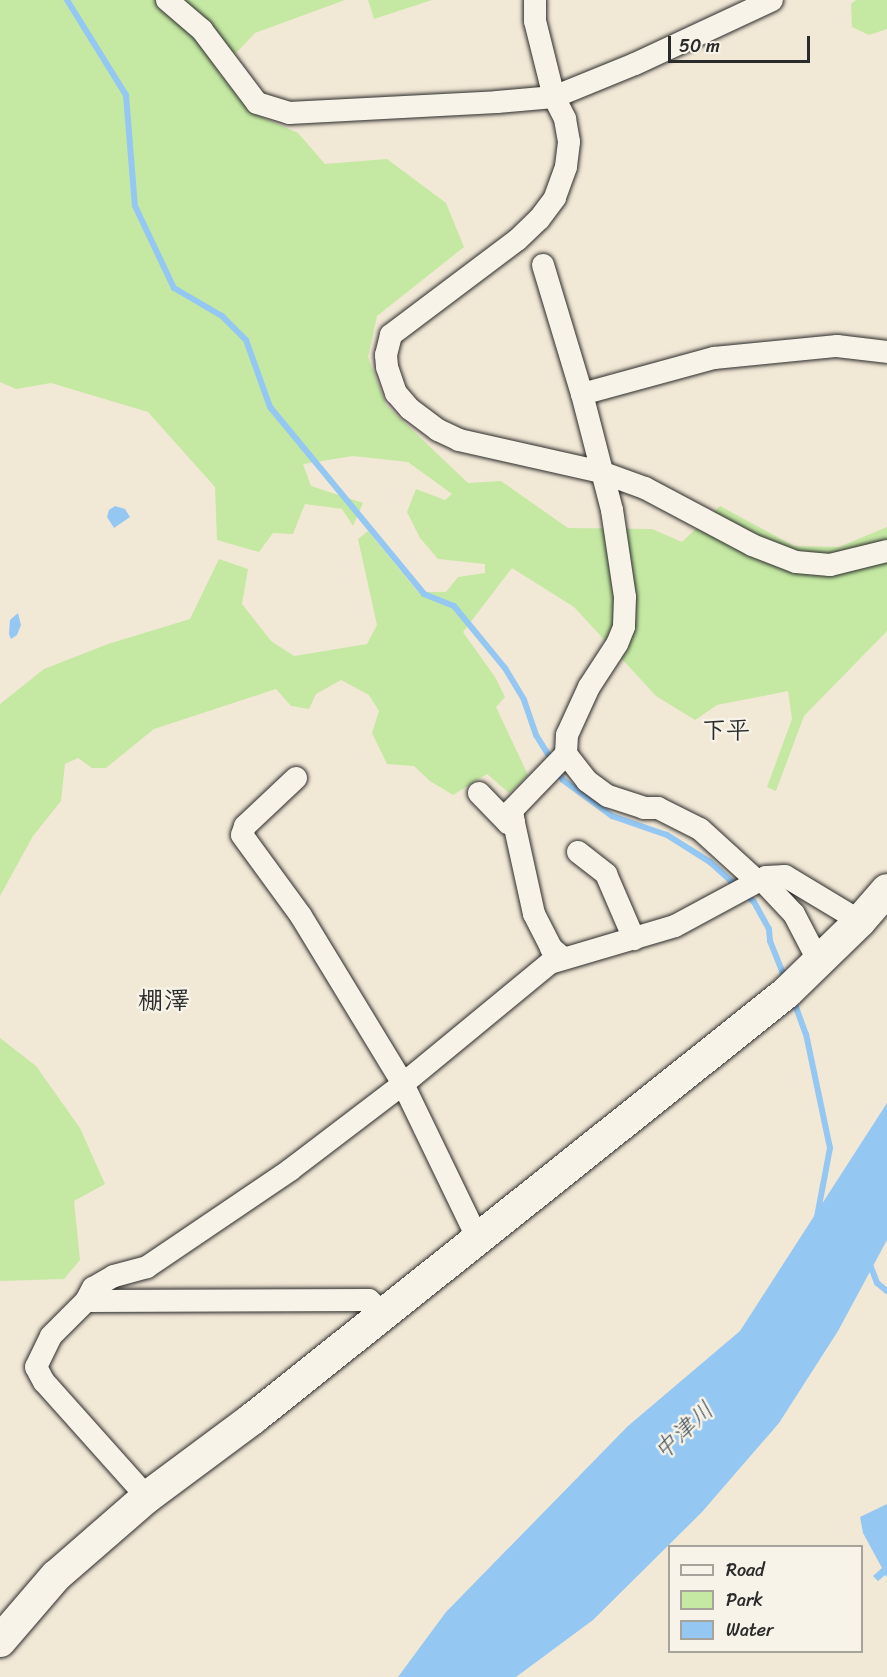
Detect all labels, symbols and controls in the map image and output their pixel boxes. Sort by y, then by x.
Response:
scale bar [671,24,814,62]
text: 50 m [679,30,720,62]
district label: 下平 [702,717,750,745]
district label: 棚澤 [138,985,190,1017]
water label: 中津川 [648,1396,720,1466]
legend [668,1545,863,1653]
text: Road [726,1554,765,1586]
text: Park [726,1584,763,1616]
text: Water [726,1614,773,1646]

